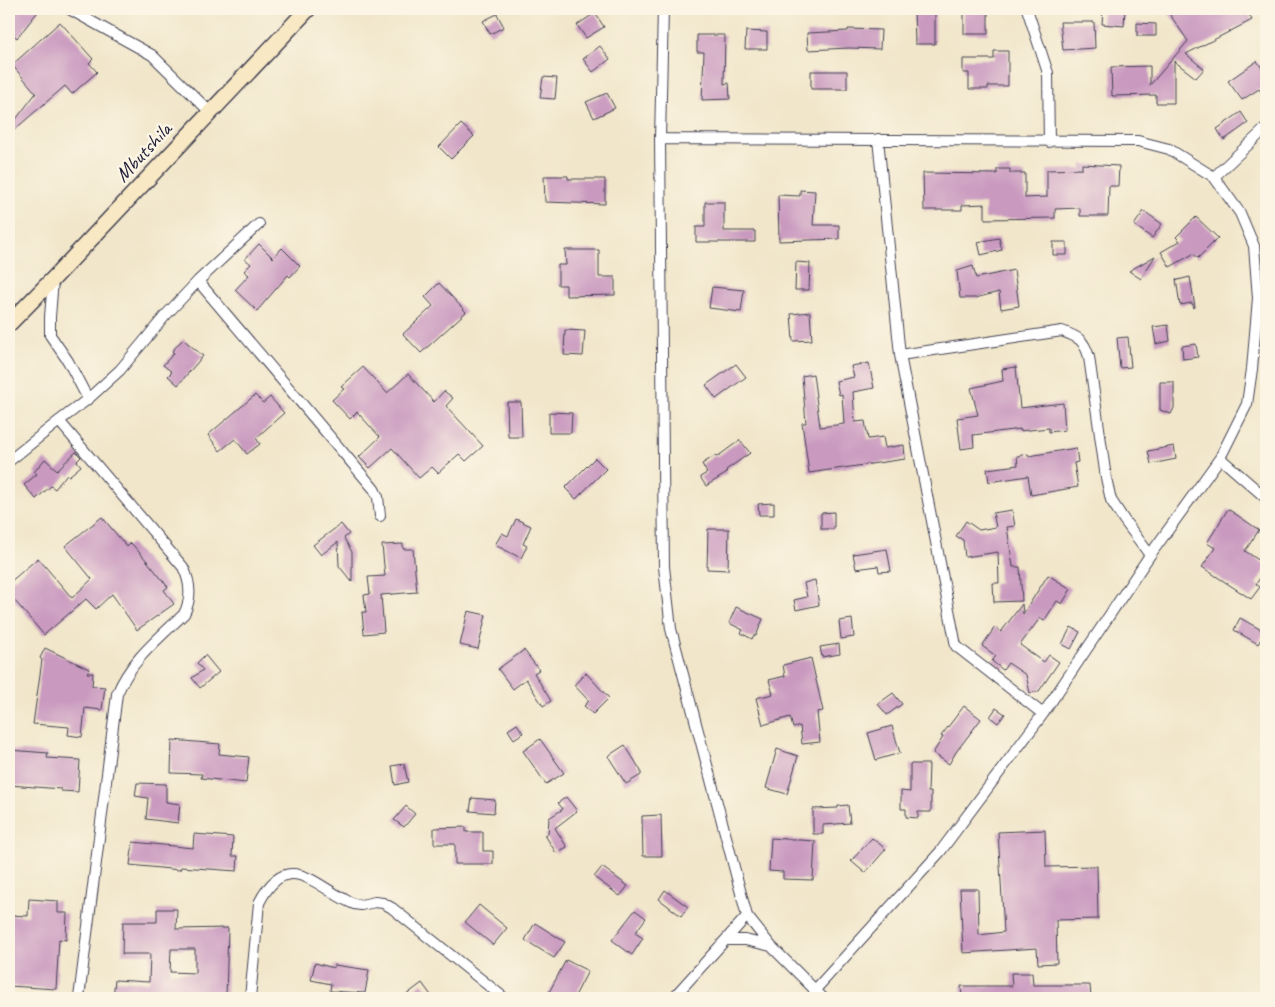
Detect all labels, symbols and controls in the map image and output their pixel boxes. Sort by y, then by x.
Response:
street label: Mbutshila [109,115,179,187]

